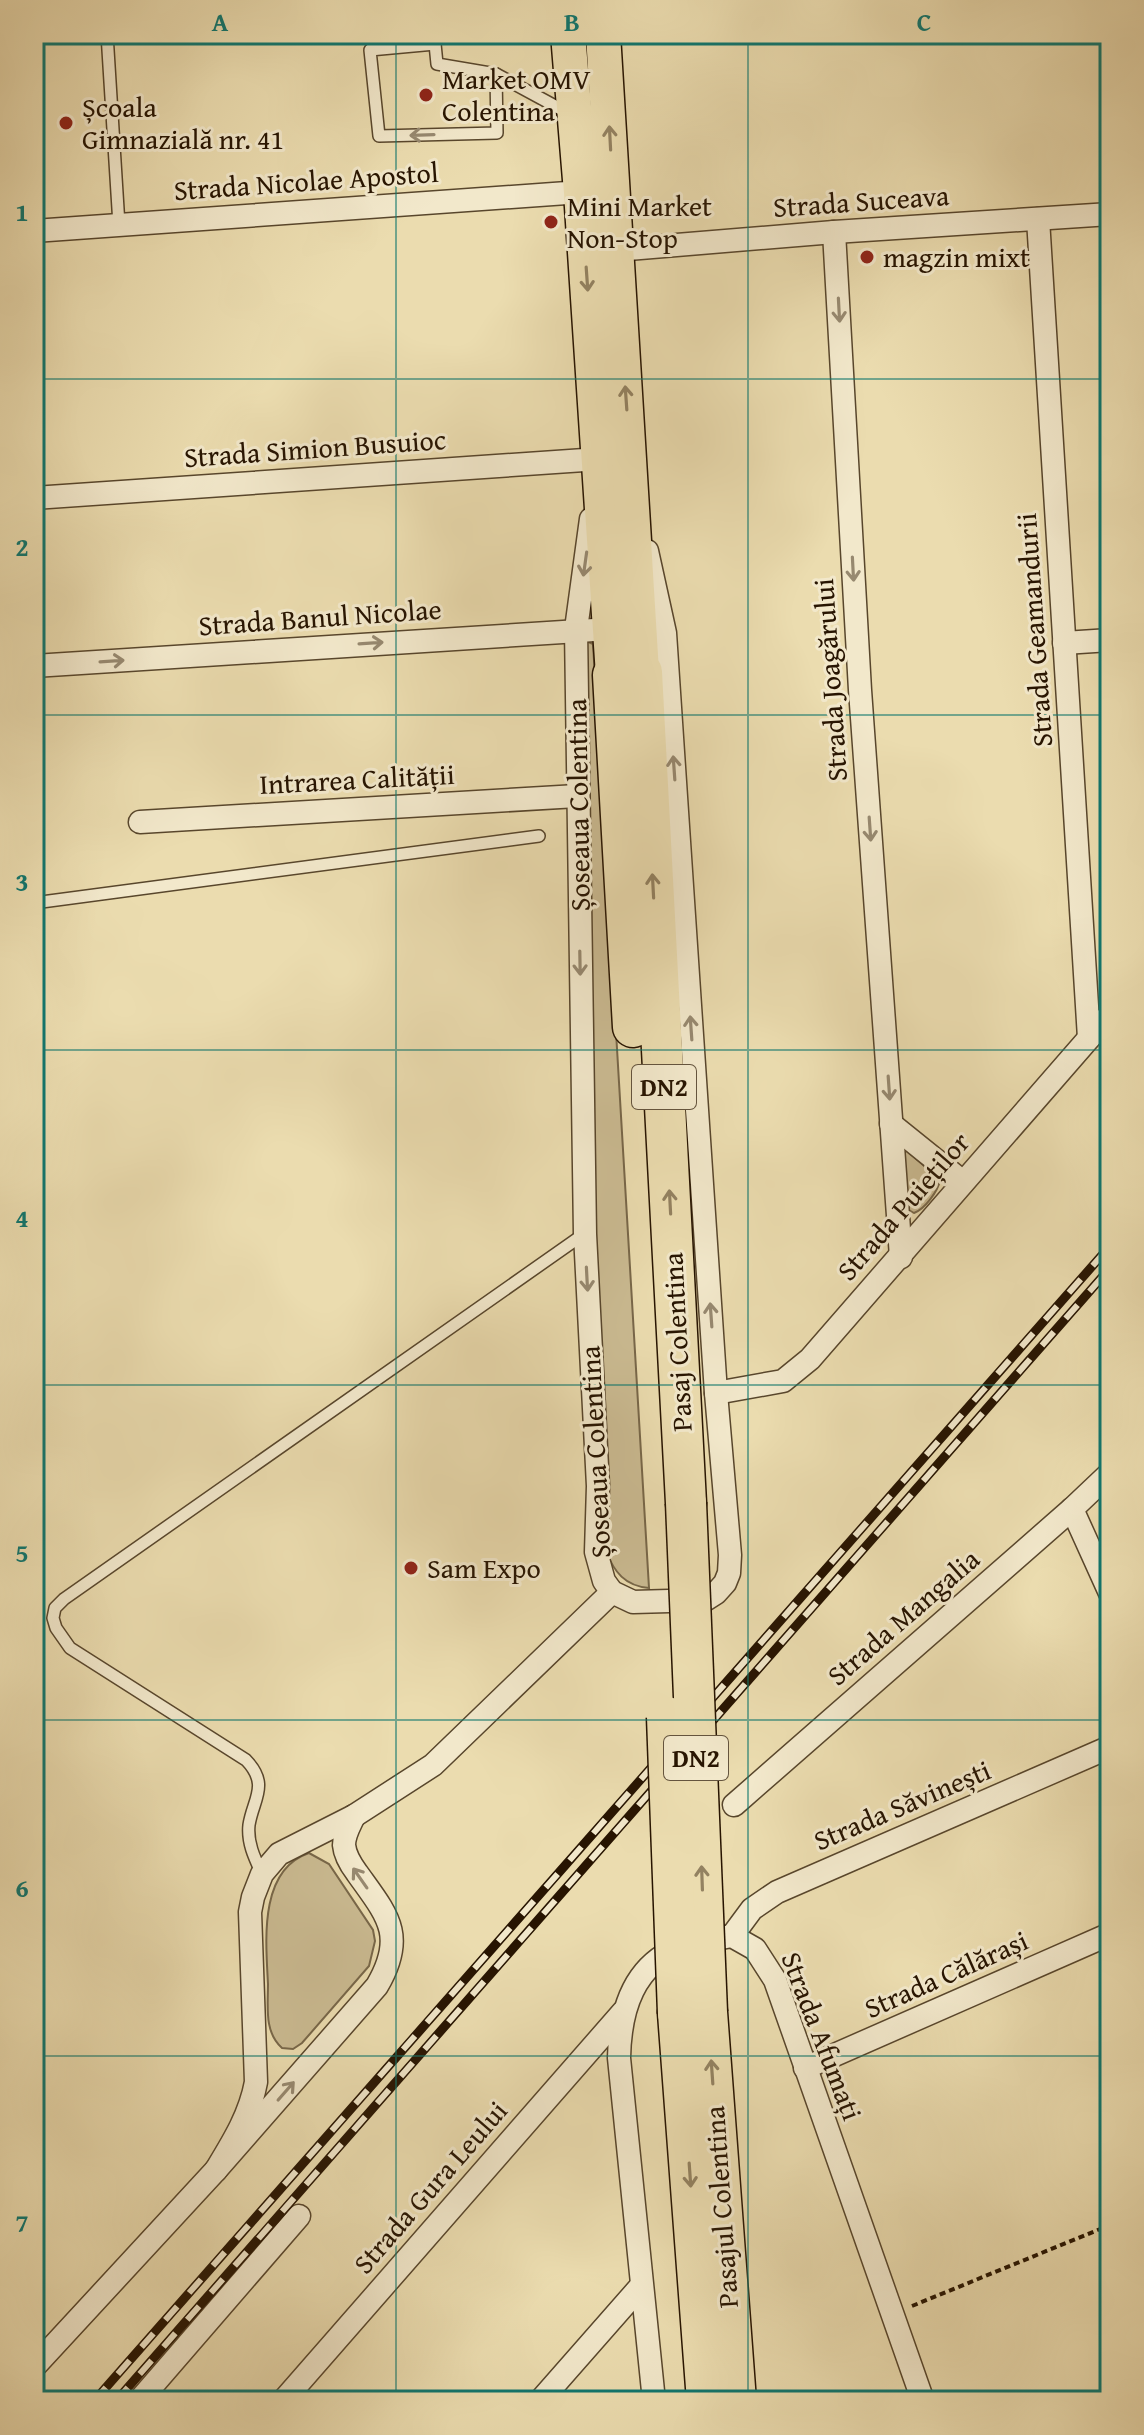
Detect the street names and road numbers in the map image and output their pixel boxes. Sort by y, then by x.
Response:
street label: Strada Nicolae Apostol [172,151,440,210]
street label: Strada Suceava [772,174,951,227]
street label: Strada Simion Busuioc [183,418,447,477]
street label: Strada Geamandurii [1005,512,1062,748]
street label: Strada Joagărului [802,577,857,783]
street label: Strada Banul Nicolae [197,588,443,645]
street label: Șoseaua Colentina [555,697,600,912]
street label: Intrarea Calității [258,753,456,804]
road number: DN2 [632,1065,696,1109]
street label: Strada Puieților [826,1122,979,1289]
street label: Pasaj Colentina [651,1251,702,1433]
street label: Șoseaua Colentina [568,1344,621,1559]
street label: Strada Mangalia [817,1538,989,1695]
road number: DN2 [664,1736,728,1780]
street label: Strada Săvinești [807,1749,997,1860]
street label: Strada Călărași [857,1919,1034,2028]
street label: Strada Afumați [772,1946,873,2126]
street label: Strada Gura Leului [343,2091,517,2282]
street label: Pasajul Colentina [693,2104,748,2309]

